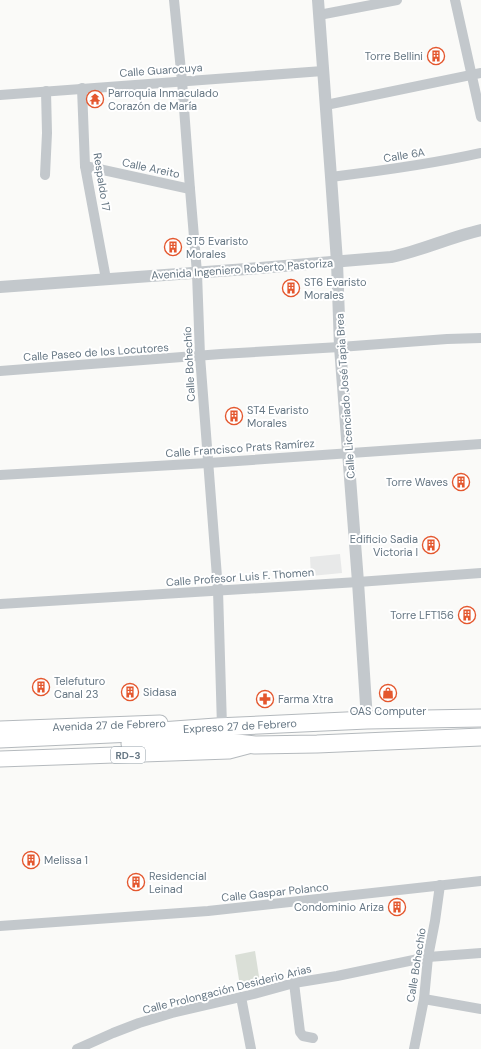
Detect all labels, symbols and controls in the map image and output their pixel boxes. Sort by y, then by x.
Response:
building icon: Torre Bellini [426,46,446,66]
place label: Torre Bellini [365,49,423,63]
street label: Calle Guarocuya [119,60,203,80]
place label: Parroquia Inmaculado Corazón de María [108,86,218,113]
temple icon: Parroquia Inmaculado Corazón de María [85,89,105,109]
street label: Calle 6A [382,145,426,165]
street label: Respaldo 17 [90,152,114,212]
street label: Calle Areito [121,155,181,181]
place label: ST5 Evaristo Morales [186,234,248,261]
building icon: ST5 Evaristo Morales [163,237,183,257]
street label: Avenida Ingeniero Roberto Pastoriza [151,256,333,282]
place label: ST6 Evaristo Morales [304,275,367,302]
building icon: ST6 Evaristo Morales [281,278,301,298]
street label: Calle Licenciado José Tapia Brea [332,313,358,479]
street label: Calle Bohechío [180,326,198,402]
street label: Calle Paseo de los Locutores [23,340,169,364]
place label: ST4 Evaristo Morales [247,403,309,430]
building icon: ST4 Evaristo Morales [224,406,244,426]
street label: Calle Francisco Prats Ramírez [165,436,315,460]
building icon: Torre Waves [451,472,471,492]
place label: Torre Waves [386,475,448,489]
place label: Edificio Sadia Victoria I [350,532,418,559]
building icon: Edificio Sadia Victoria I [421,535,441,555]
street label: Calle Profesor Luis F. Thomen [165,565,315,589]
building icon: Torre LFT156 [457,605,477,625]
place label: Torre LFT156 [390,608,454,622]
place label: Telefuturo Canal 23 [54,674,105,701]
building icon: Telefuturo Canal 23 [31,677,51,697]
building icon: Sidasa [120,682,140,702]
shop icon: OAS Computer [378,683,398,703]
place label: Sidasa [143,685,176,699]
pharmacy icon: Farma Xtra [255,689,275,709]
place label: Farma Xtra [278,692,333,706]
place label: OAS Computer [350,704,426,718]
street label: Avenida 27 de Febrero [52,716,166,734]
street label: Expreso 27 de Febrero [183,716,297,736]
road number: RD-3 [111,747,145,763]
building icon: Melissa 1 [21,850,41,870]
place label: Melissa 1 [44,853,88,867]
place label: Residencial Leinad [149,869,206,896]
building icon: Residencial Leinad [126,872,146,892]
street label: Calle Gaspar Polanco [221,879,329,905]
building icon: Condominio Ariza [387,897,407,917]
place label: Condominio Ariza [294,900,384,914]
street label: Calle Bohechío [403,927,429,1003]
street label: Calle Prolongación Desiderio Arias [141,961,313,1017]

